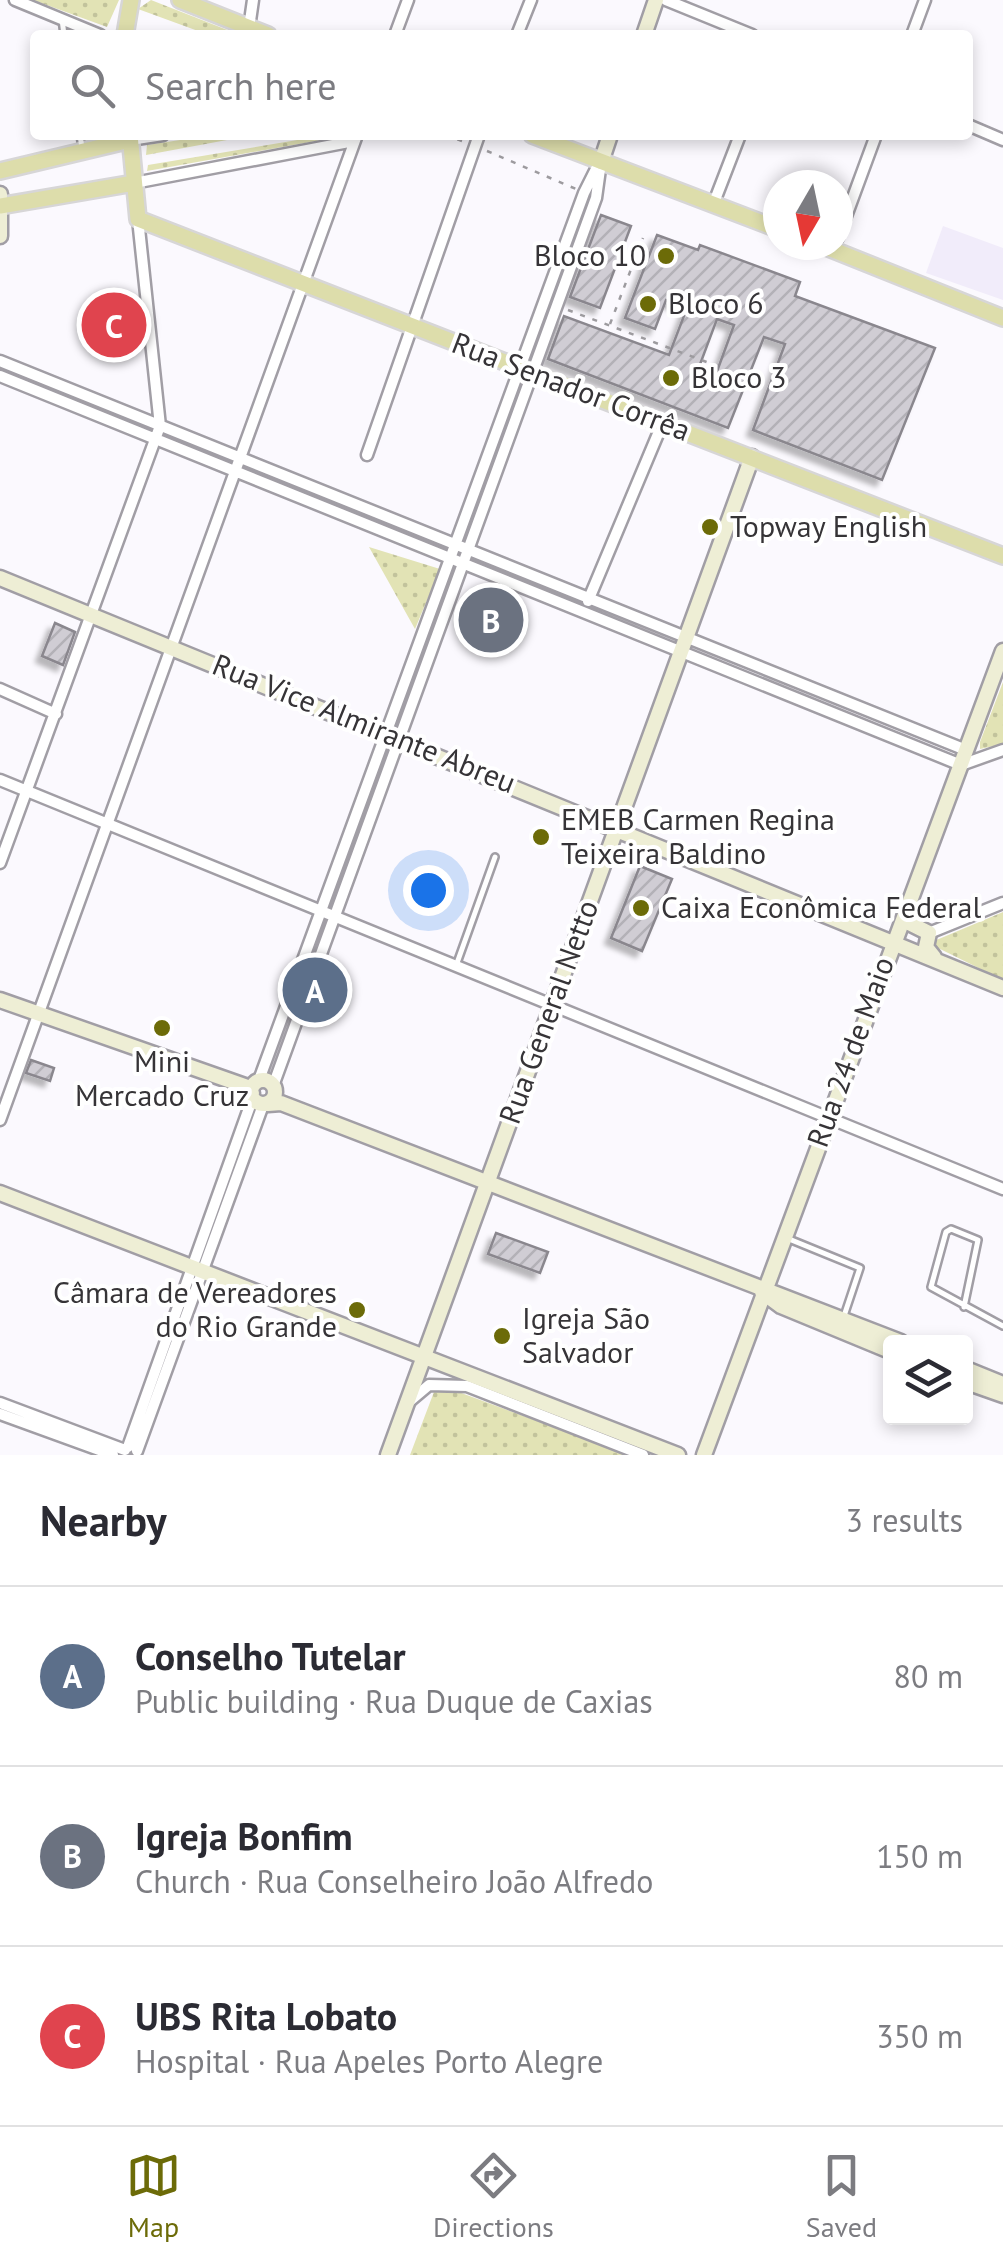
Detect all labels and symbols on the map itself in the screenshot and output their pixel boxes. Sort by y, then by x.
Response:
north arrow [763,170,853,260]
place label: Bloco 10 [534,235,646,274]
marker: Bloco 10 [655,245,677,267]
place label: Bloco 6 [668,283,764,322]
pin: C [82,288,146,362]
marker: Bloco 6 [637,293,659,315]
street label: Rua Senador Corrêa [447,322,696,449]
place label: Bloco 3 [691,357,787,396]
marker: Bloco 3 [660,367,682,389]
place label: Topway English [730,506,927,545]
marker: Topway English [699,516,721,538]
pin: B [458,582,524,658]
street label: Rua Vice Almirante Abreu [207,644,522,801]
place label: EMEB Carmen Regina Teixeira Baldino [561,799,835,872]
marker: EMEB Carmen Regina Teixeira Baldino [530,826,552,848]
your location [403,865,454,916]
place label: Caixa Econômica Federal [661,887,981,926]
street label: Rua General Netto [489,894,606,1129]
marker: Caixa Econômica Federal [630,897,652,919]
street label: Rua 24 de Maio [797,951,902,1152]
pin: A [282,952,348,1028]
marker: Mini Mercado Cruz [151,1017,173,1039]
place label: Mini Mercado Cruz [75,1041,249,1114]
place label: Câmara de Vereadores do Rio Grande [53,1272,337,1345]
place label: Igreja São Salvador [522,1298,650,1371]
marker: Câmara de Vereadores do Rio Grande [346,1299,368,1321]
marker: Igreja São Salvador [491,1325,513,1347]

